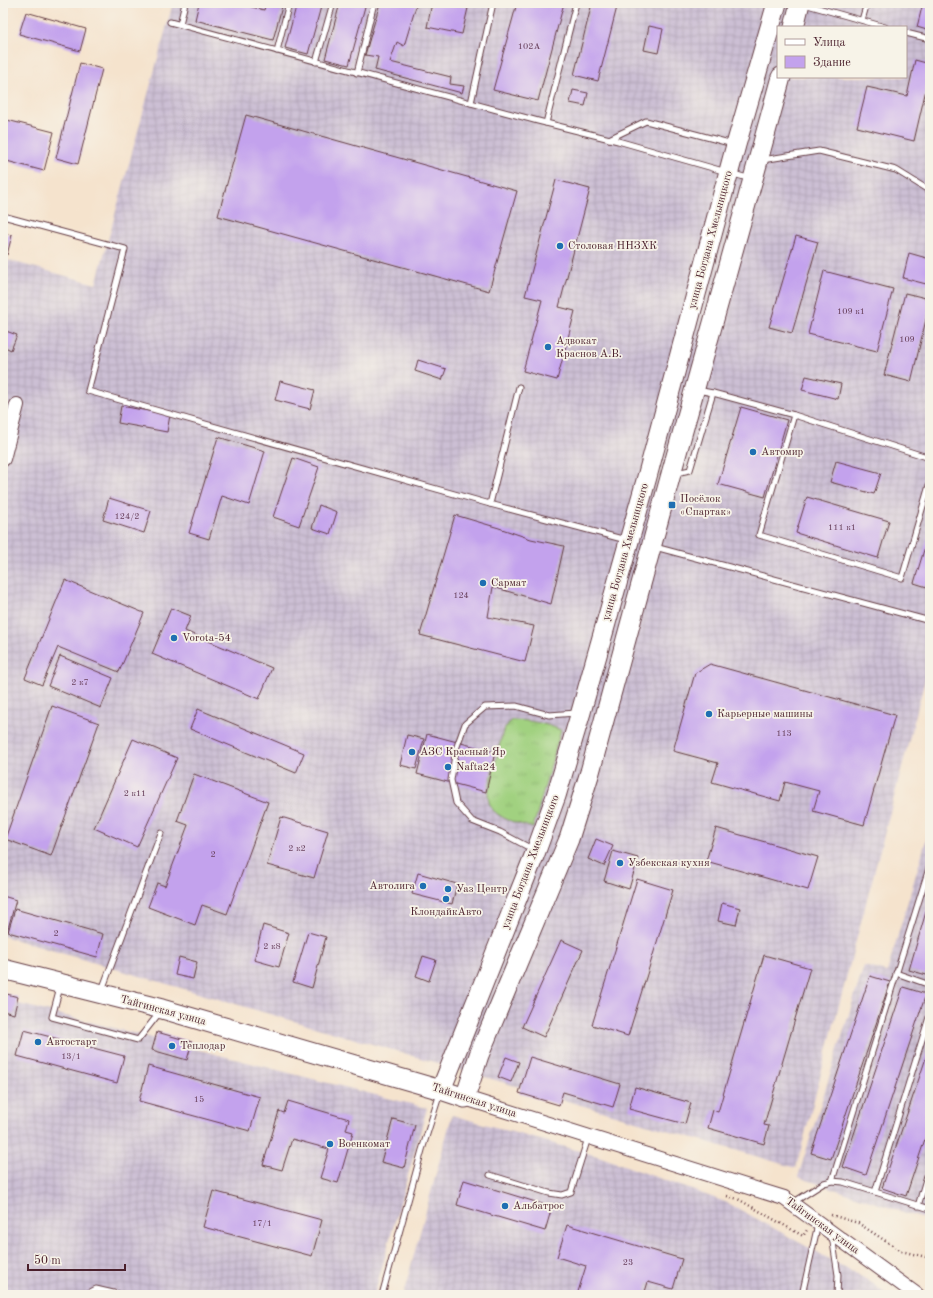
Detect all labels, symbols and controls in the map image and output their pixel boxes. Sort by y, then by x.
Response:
legend [777,26,907,78]
text: Улица [813,37,846,49]
house number: 102А [518,42,540,51]
text: Здание [813,57,851,69]
street label: улица Богдана Хмельницкого [687,170,735,310]
marker: Столовая ННЗХК [555,241,565,251]
place label: Столовая ННЗХК [568,241,657,252]
house number: 109 к1 [837,307,865,316]
house number: 109 [899,335,915,344]
place label: Адвокат Краснов А.В. [556,336,622,360]
marker: Адвокат Краснов А.В. [543,342,553,352]
marker: Автомир [748,447,758,457]
place label: Автомир [761,447,804,458]
street label: улица Богдана Хмельницкого [601,482,651,622]
place label: Посёлок «Спартак» [680,494,731,518]
marker: Посёлок «Спартак» [667,500,677,510]
house number: 124/2 [115,512,139,521]
house number: 111 к1 [828,523,856,532]
marker: Сармат [478,578,488,588]
place label: Сармат [491,578,526,589]
house number: 124 [453,591,469,600]
marker: Vorota-54 [169,633,179,643]
place label: Vorota-54 [182,633,231,644]
house number: 2 к7 [71,678,89,687]
marker: Карьерные машины [704,709,714,719]
place label: Карьерные машины [717,709,813,720]
house number: 113 [776,729,792,738]
marker: АЗС Красный Яр [407,747,417,757]
place label: АЗС Красный Яр [420,747,506,758]
marker: Nafta24 [443,762,453,772]
place label: Nafta24 [456,762,496,773]
house number: 2 к11 [124,789,146,798]
street label: улица Богдана Хмельницкого [500,793,562,931]
house number: 2 к2 [288,844,306,853]
house number: 2 [210,850,216,859]
marker: Узбекская кухня [615,858,625,868]
place label: Узбекская кухня [628,858,710,869]
place label: Автолига [369,881,416,892]
marker: Автолига [418,881,428,891]
marker: Уаз Центр [443,884,453,894]
place label: Уаз Центр [456,884,508,895]
marker: КлондайкАвто [441,894,451,904]
place label: КлондайкАвто [410,907,482,918]
house number: 2 [53,929,59,938]
house number: 2 к8 [263,942,281,951]
street label: Тайгинская улица [119,994,207,1028]
marker: Автостарт [33,1037,43,1047]
place label: Автостарт [46,1037,97,1048]
marker: Теплодар [167,1041,177,1051]
place label: Теплодар [180,1041,226,1052]
house number: 13/1 [61,1052,81,1061]
street label: Тайгинская улица [430,1082,518,1120]
house number: 15 [194,1095,204,1104]
marker: Военкомат [325,1139,335,1149]
place label: Военкомат [338,1139,390,1150]
street label: Тайгинская улица [783,1196,861,1257]
marker: Альбатрос [500,1201,510,1211]
place label: Альбатрос [513,1201,564,1212]
house number: 17/1 [252,1219,272,1228]
scale bar [28,1246,125,1272]
text: 50 m [34,1254,61,1267]
house number: 23 [623,1258,633,1267]

